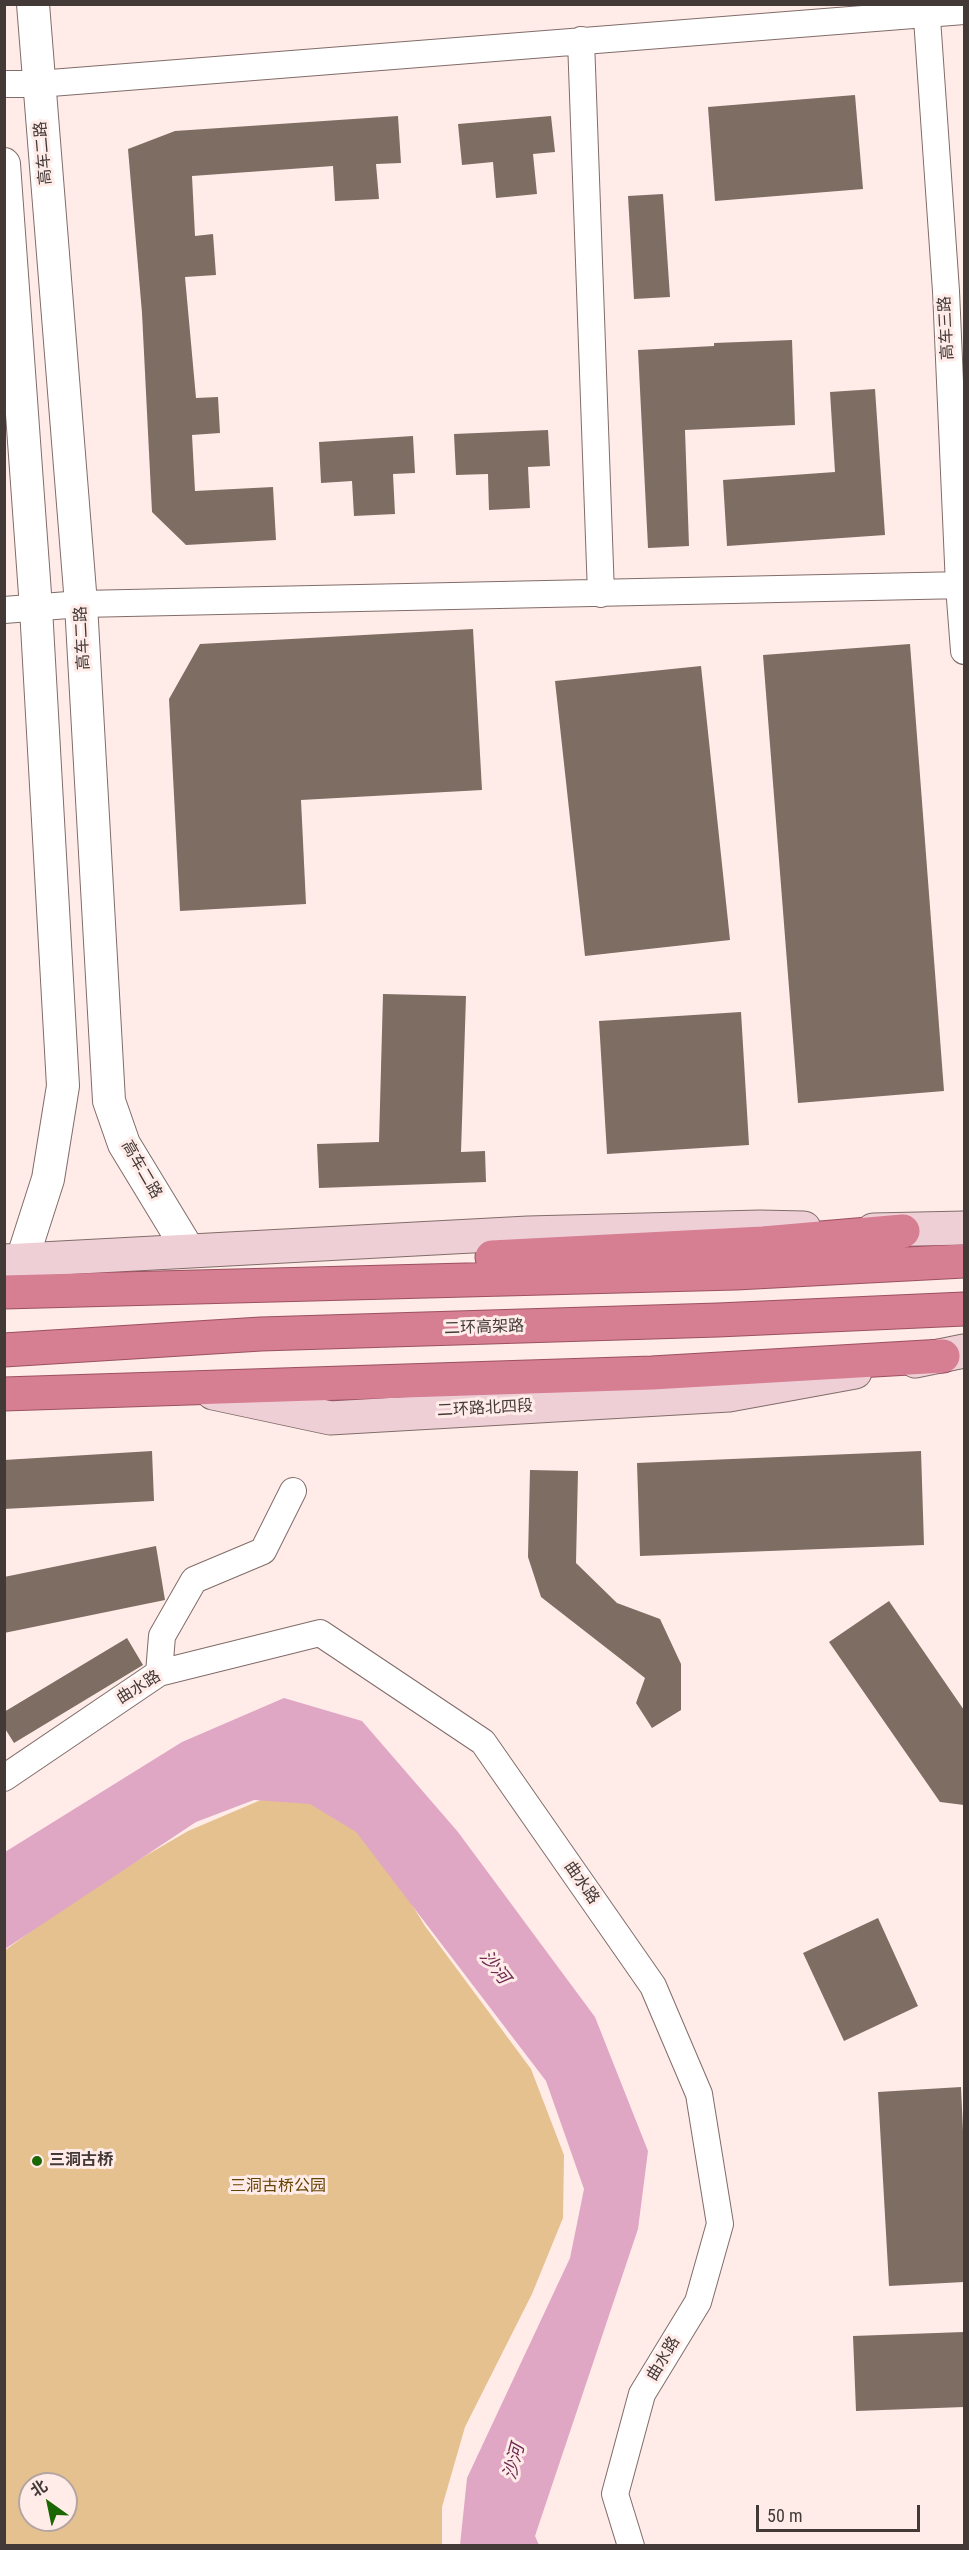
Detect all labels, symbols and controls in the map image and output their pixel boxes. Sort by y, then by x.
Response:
street label: 高车二路 [32,120,56,186]
street label: 高车三路 [936,296,958,360]
street label: 高车二路 [72,606,94,670]
street label: 高车二路 [117,1137,165,1203]
street label: 二环高架路 [444,1317,524,1339]
street label: 二环路北四段 [437,1397,533,1421]
street label: 曲水路 [114,1667,164,1709]
street label: 曲水路 [559,1858,603,1908]
water label: 沙河 [474,1947,514,1989]
place label: 三洞古桥 [49,2151,113,2171]
marker: 三洞古桥 [30,2154,44,2168]
park label: 三洞古桥公园 [230,2177,326,2197]
street label: 曲水路 [643,2333,685,2385]
water label: 沙河 [500,2442,530,2482]
north arrow [18,2472,78,2532]
text: 北 [27,2476,51,2500]
scale bar [759,2493,922,2531]
text: 50 m [767,2505,802,2526]

